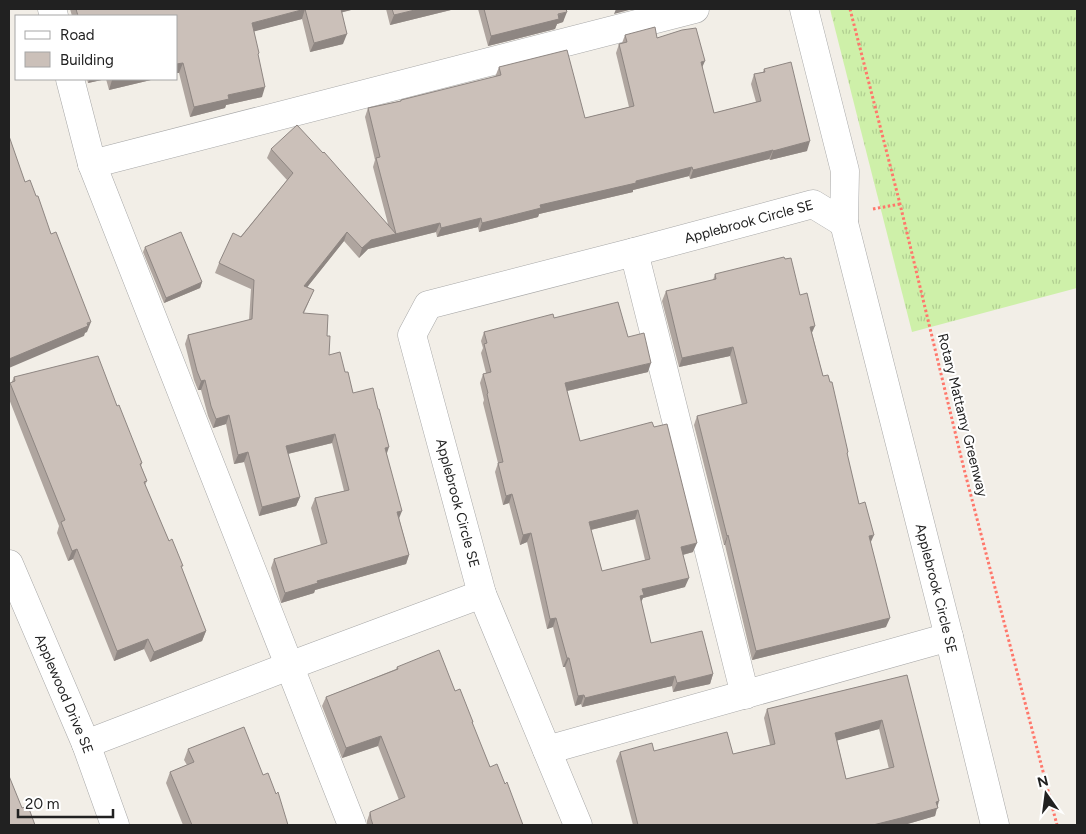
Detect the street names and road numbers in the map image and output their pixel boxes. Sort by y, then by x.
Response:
street label: Applebrook Circle SE [682,196,815,247]
street label: Rotary Mattamy Greenway [934,332,991,499]
street label: Applebrook Circle SE [432,437,483,570]
street label: Applebrook Circle SE [912,522,961,655]
street label: Applewood Drive SE [31,632,97,756]

